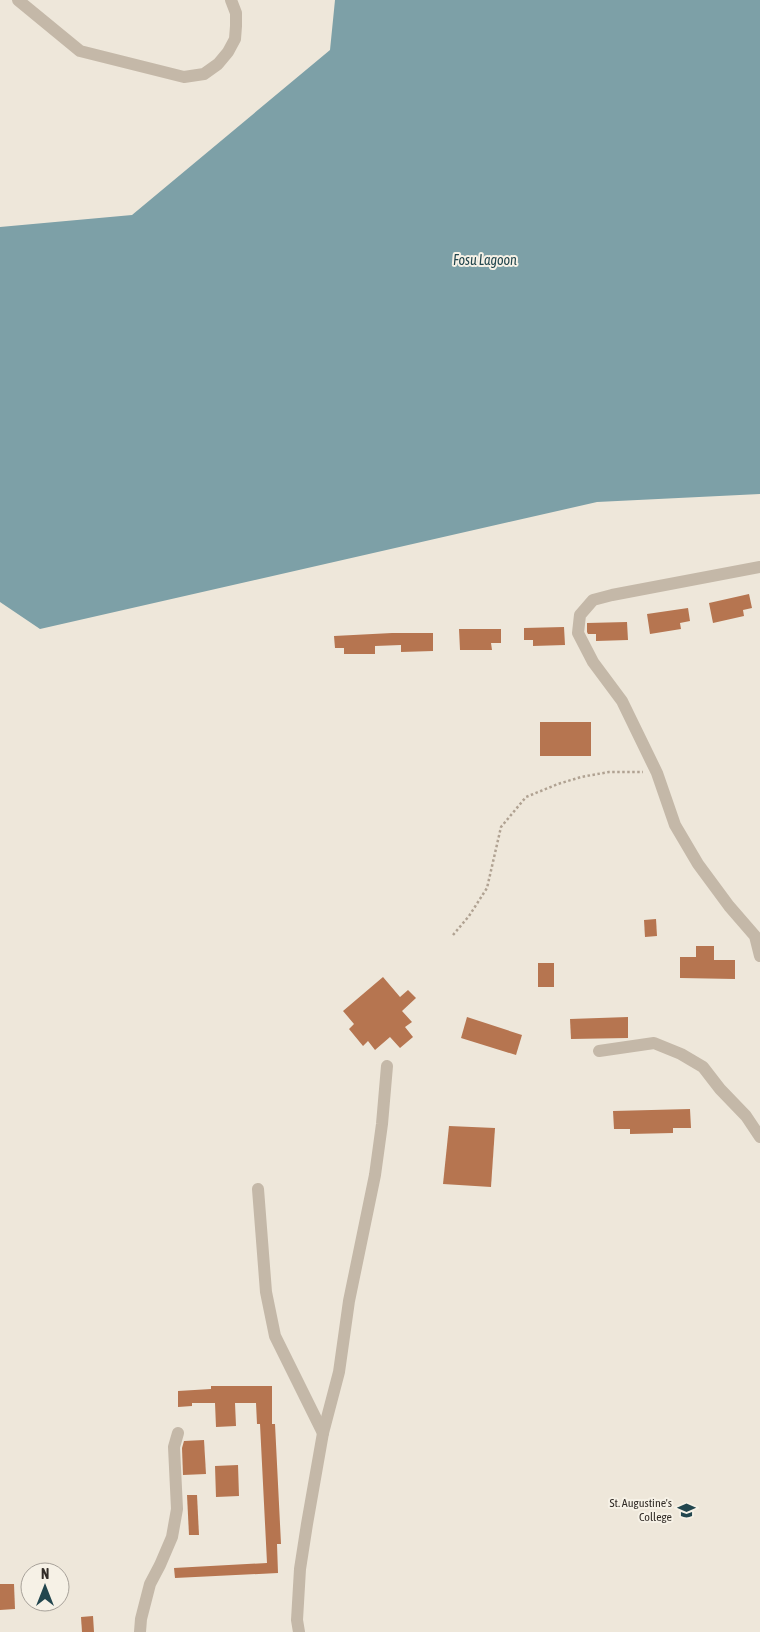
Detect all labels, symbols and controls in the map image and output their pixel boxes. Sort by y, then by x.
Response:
water label: Fosu Lagoon [453,252,517,268]
place label: St. Augustine's College [610,1496,672,1524]
school or university icon: St. Augustine's College [676,1500,696,1520]
north arrow [20,1562,70,1612]
text: N [41,1566,49,1582]

